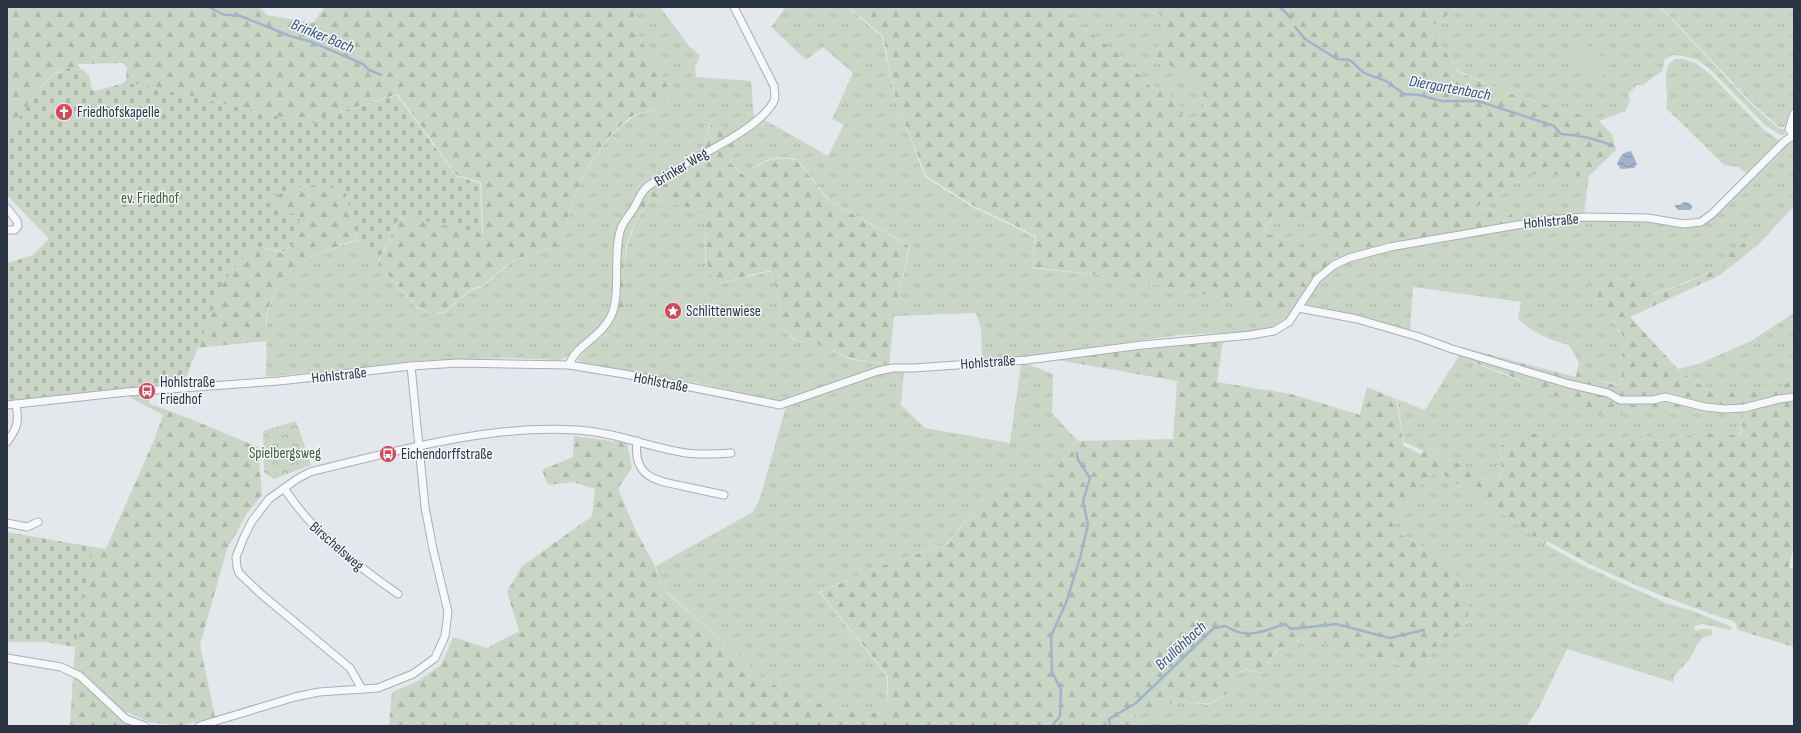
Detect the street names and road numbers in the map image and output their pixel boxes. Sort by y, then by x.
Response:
street label: Brinker Weg [651,144,712,191]
street label: Hohlstraße [1523,210,1579,233]
street label: Hohlstraße [960,351,1016,374]
street label: Hohlstraße [311,363,367,388]
street label: Hohlstraße [632,368,690,397]
street label: Birschelsweg [306,518,368,575]

